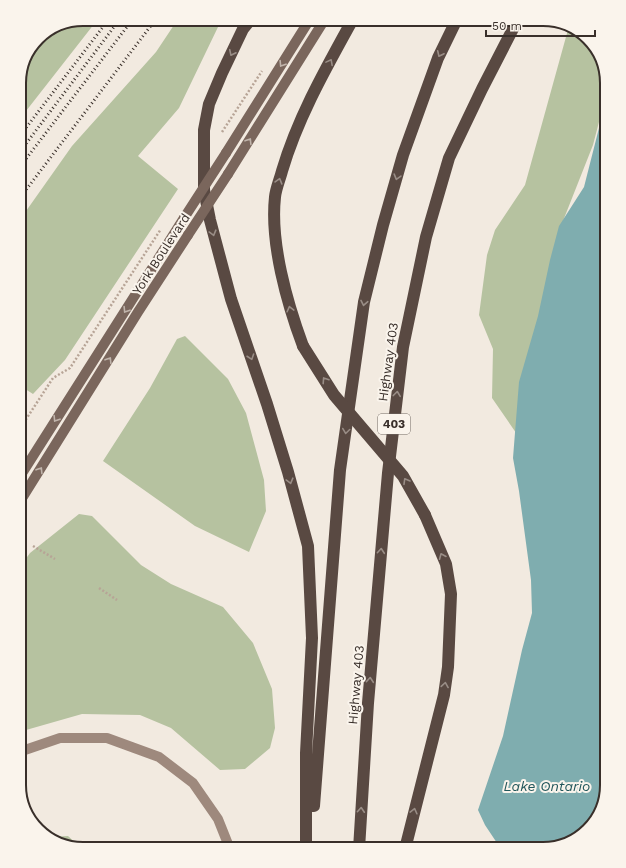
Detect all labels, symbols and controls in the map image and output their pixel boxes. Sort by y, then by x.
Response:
scale bar [486,12,595,38]
text: 50 m [492,19,522,33]
one-way arrow [229,49,237,56]
one-way arrow [437,51,445,58]
one-way arrow [325,59,333,66]
one-way arrow [279,60,287,67]
one-way arrow [244,138,251,145]
one-way arrow [393,173,402,180]
one-way arrow [275,178,283,184]
street label: York Boulevard [129,211,193,297]
one-way arrow [209,229,217,236]
one-way arrow [361,299,369,306]
one-way arrow [124,305,131,312]
one-way arrow [286,306,295,313]
street label: Highway 403 [375,321,401,403]
one-way arrow [246,353,255,360]
one-way arrow [104,357,111,364]
one-way arrow [322,377,329,384]
one-way arrow [392,391,401,397]
road number: 403 [378,414,410,434]
one-way arrow [53,415,61,422]
one-way arrow [342,428,351,434]
one-way arrow [35,467,42,474]
one-way arrow [286,478,294,484]
one-way arrow [403,478,410,485]
one-way arrow [377,548,386,554]
one-way arrow [439,553,447,560]
street label: Highway 403 [345,645,367,725]
one-way arrow [366,677,375,683]
one-way arrow [440,682,449,688]
water label: Lake Ontario [504,778,590,794]
one-way arrow [357,807,366,813]
one-way arrow [409,808,418,815]

